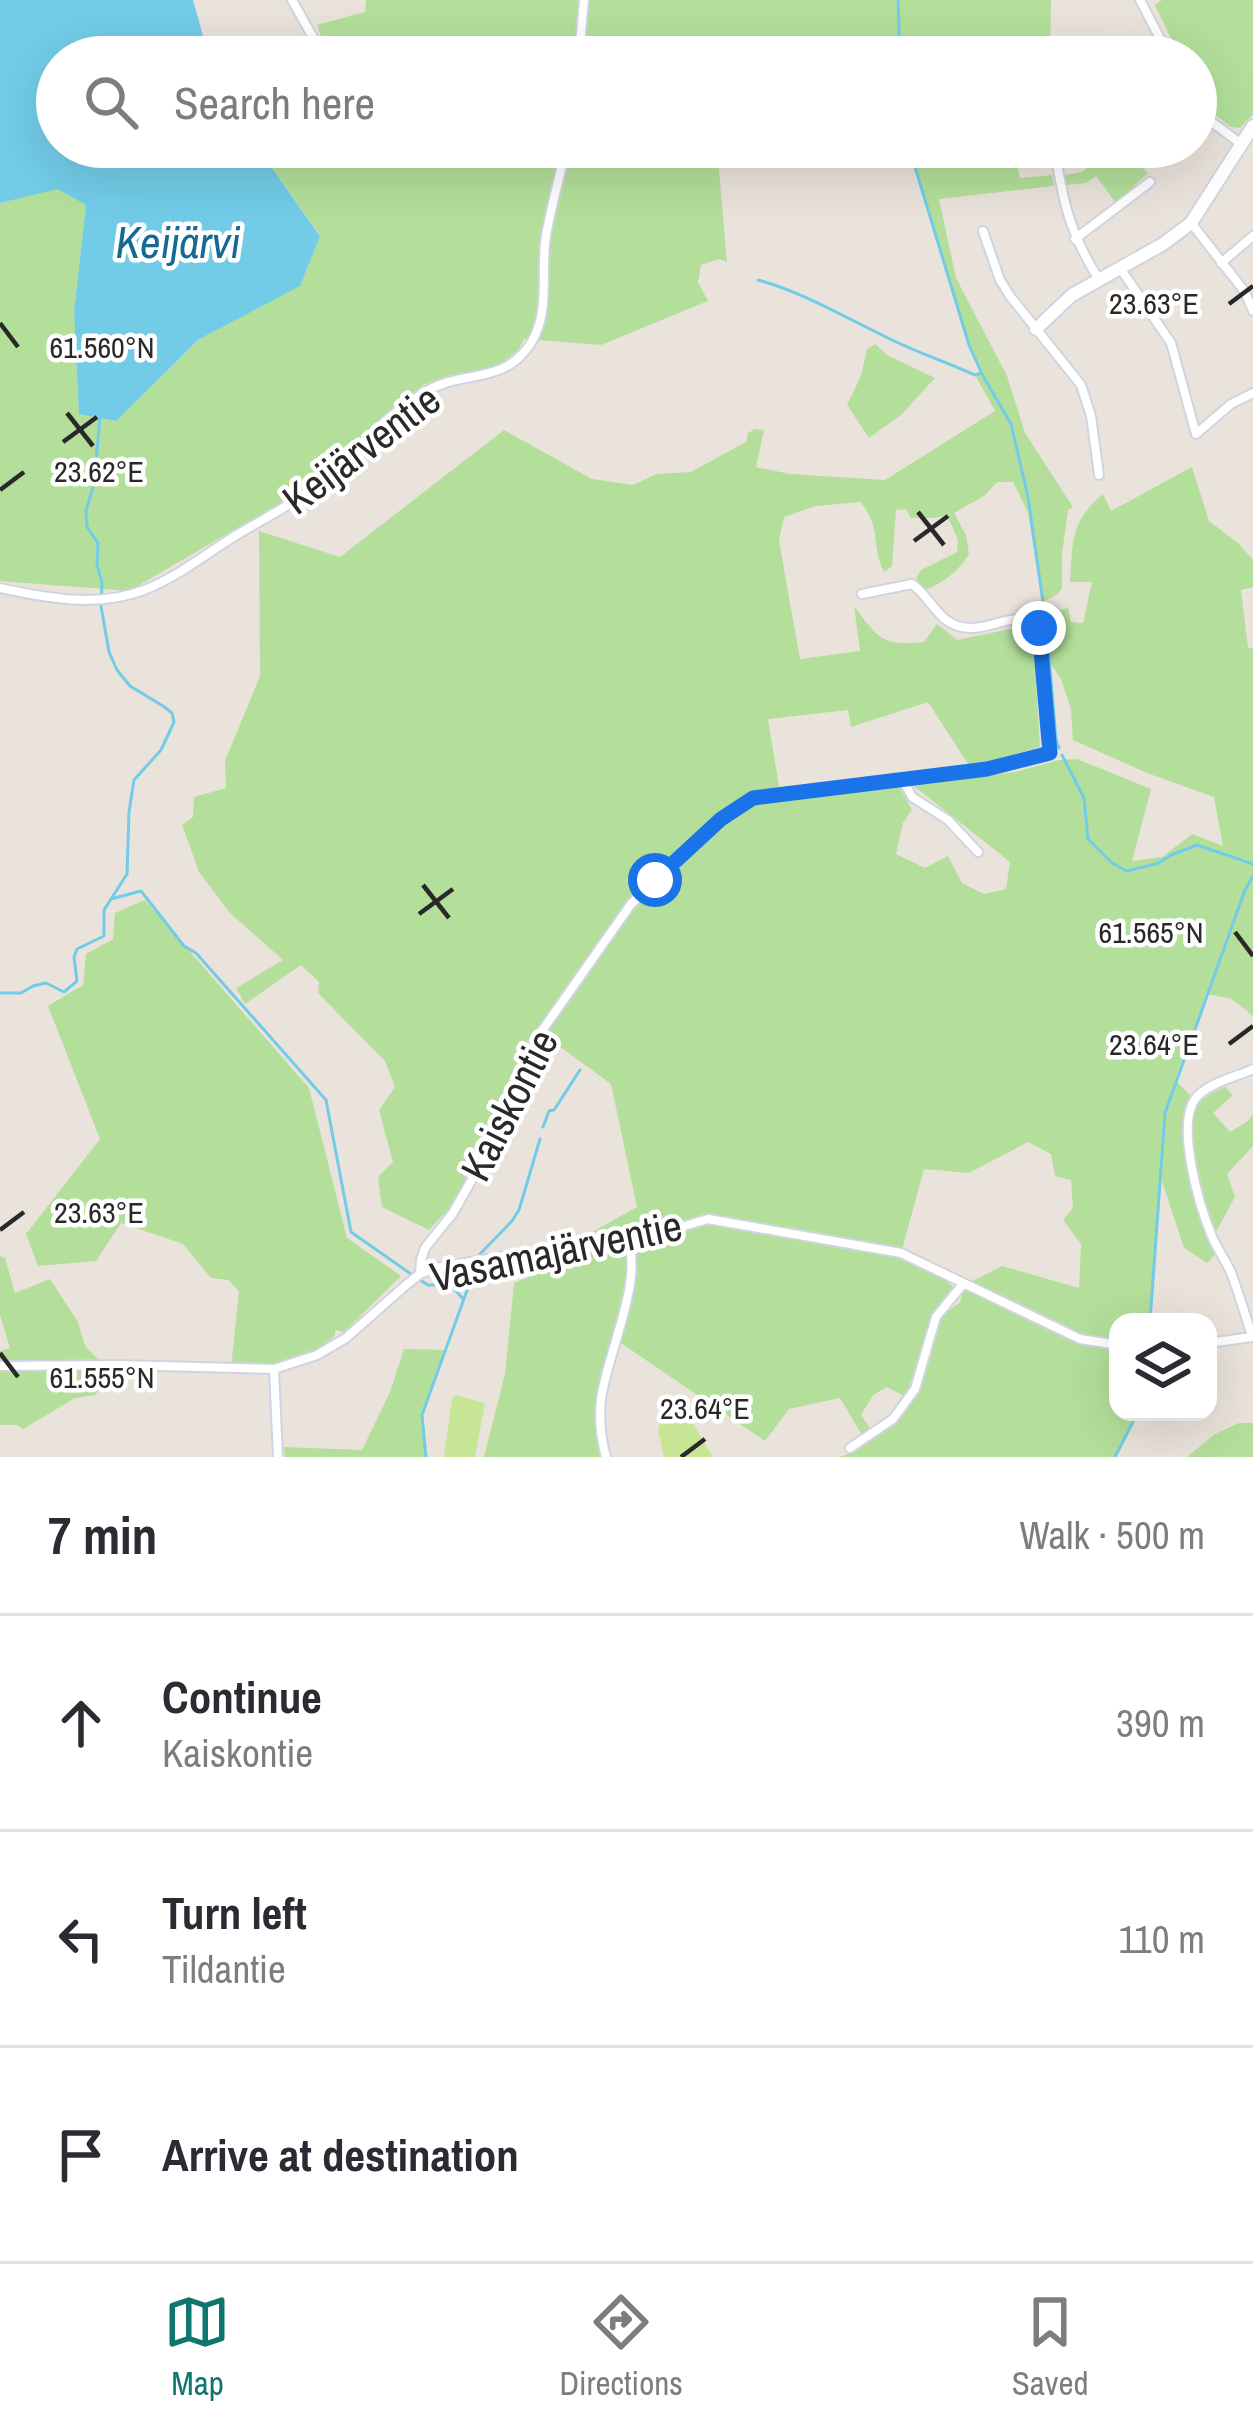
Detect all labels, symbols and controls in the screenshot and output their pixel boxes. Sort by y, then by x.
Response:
search box [36,36,1217,168]
icon: search [78,69,144,135]
text: Search here [174,72,375,133]
water label: Keijärvi [115,211,241,272]
text: 23.63°E [1109,283,1199,323]
text: 61.560°N [50,327,155,367]
street label: Keijärventie [271,371,451,527]
text: 23.62°E [54,451,144,491]
route end [1012,601,1066,655]
route start [628,853,682,907]
text: 61.565°N [1099,912,1204,952]
street label: Kaiskontie [447,1020,571,1190]
text: 23.64°E [1109,1024,1199,1064]
text: 23.63°E [54,1192,144,1232]
street label: Vasamajärventie [425,1197,687,1305]
map controls [1109,1313,1217,1421]
button: layers [1109,1313,1217,1421]
text: 61.555°N [50,1357,155,1397]
text: 23.64°E [660,1388,750,1428]
text: 7 min [48,1501,157,1570]
text: Walk · 500 m [1020,1509,1205,1561]
text: Continue [162,1666,322,1727]
icon: ahead [48,1690,114,1756]
text: 390 m [1116,1697,1205,1749]
text: Kaiskontie [162,1727,313,1779]
text: Turn left [162,1882,307,1943]
icon: left [48,1906,114,1972]
text: 110 m [1118,1913,1205,1965]
text: Tildantie [162,1943,286,1995]
icon: arrive [48,2122,114,2188]
text: Arrive at destination [162,2124,519,2185]
tab: Map [164,2289,230,2405]
tab: Directions [559,2289,683,2405]
tab: Saved [1012,2289,1088,2405]

